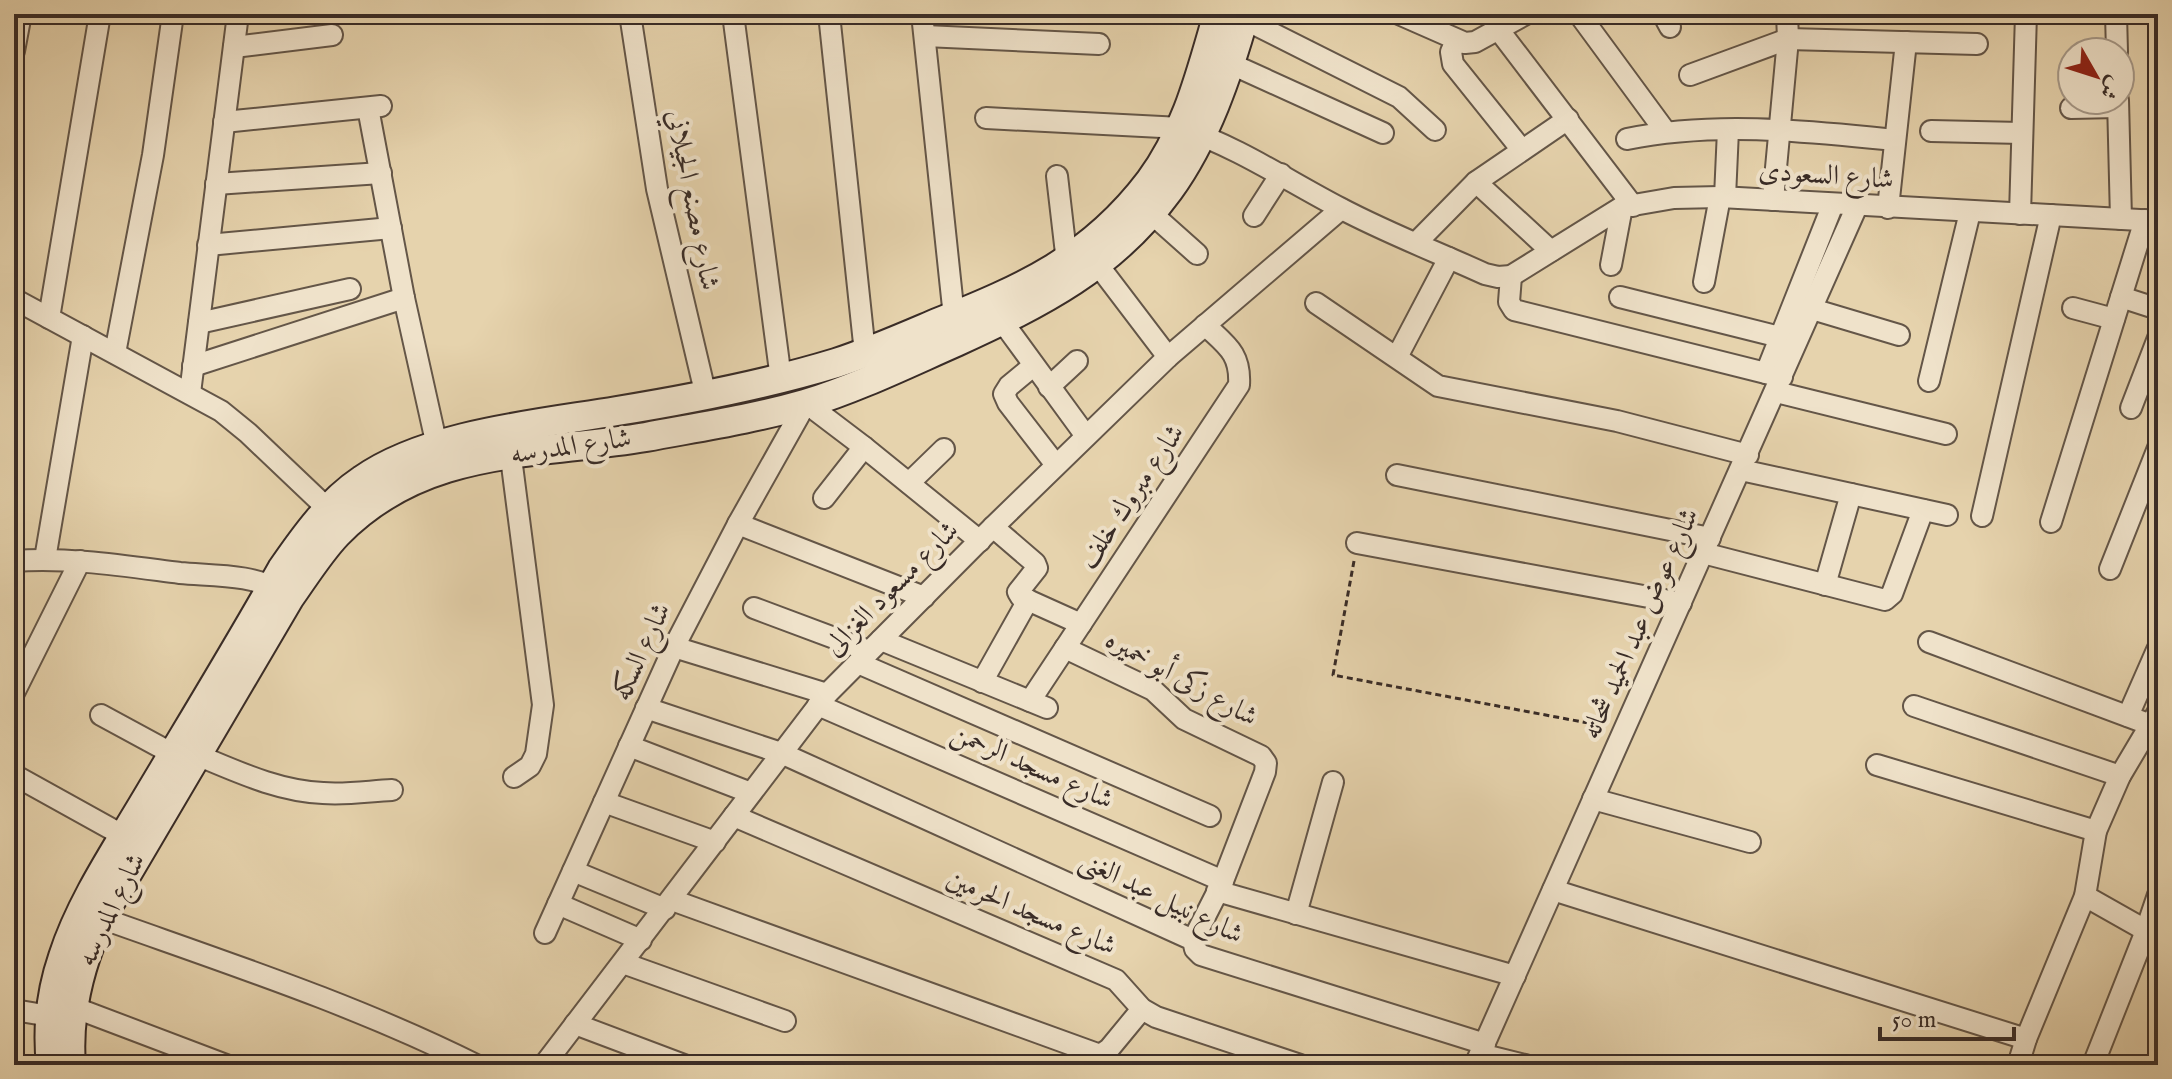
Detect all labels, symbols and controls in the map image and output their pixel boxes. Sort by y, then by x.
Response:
north arrow [2056,36,2136,116]
text: ش [2092,70,2128,105]
street label: شارع مصنع الجيلاني [651,107,727,294]
street label: شارع السعودى [1757,154,1895,202]
street label: شارع مبروك خلف [1071,418,1197,578]
street label: شارع المدرسه [508,421,634,477]
street label: شارع عوض عبد الحميد شحاته [1574,503,1711,747]
street label: شارع مسعود الغزالى [817,514,970,667]
street label: شارع السكه [604,597,683,708]
street label: شارع زكى أبو خميره [1097,619,1265,739]
street label: شارع مسجد الرحمن [944,716,1118,822]
street label: شارع نبيل عبد الغنى [1071,843,1249,956]
street label: شارع المدرسه [70,848,158,974]
street label: شارع مسجد الحرمين [939,861,1121,968]
scale bar [1880,991,2014,1041]
text: 50 m [1892,1005,1936,1036]

